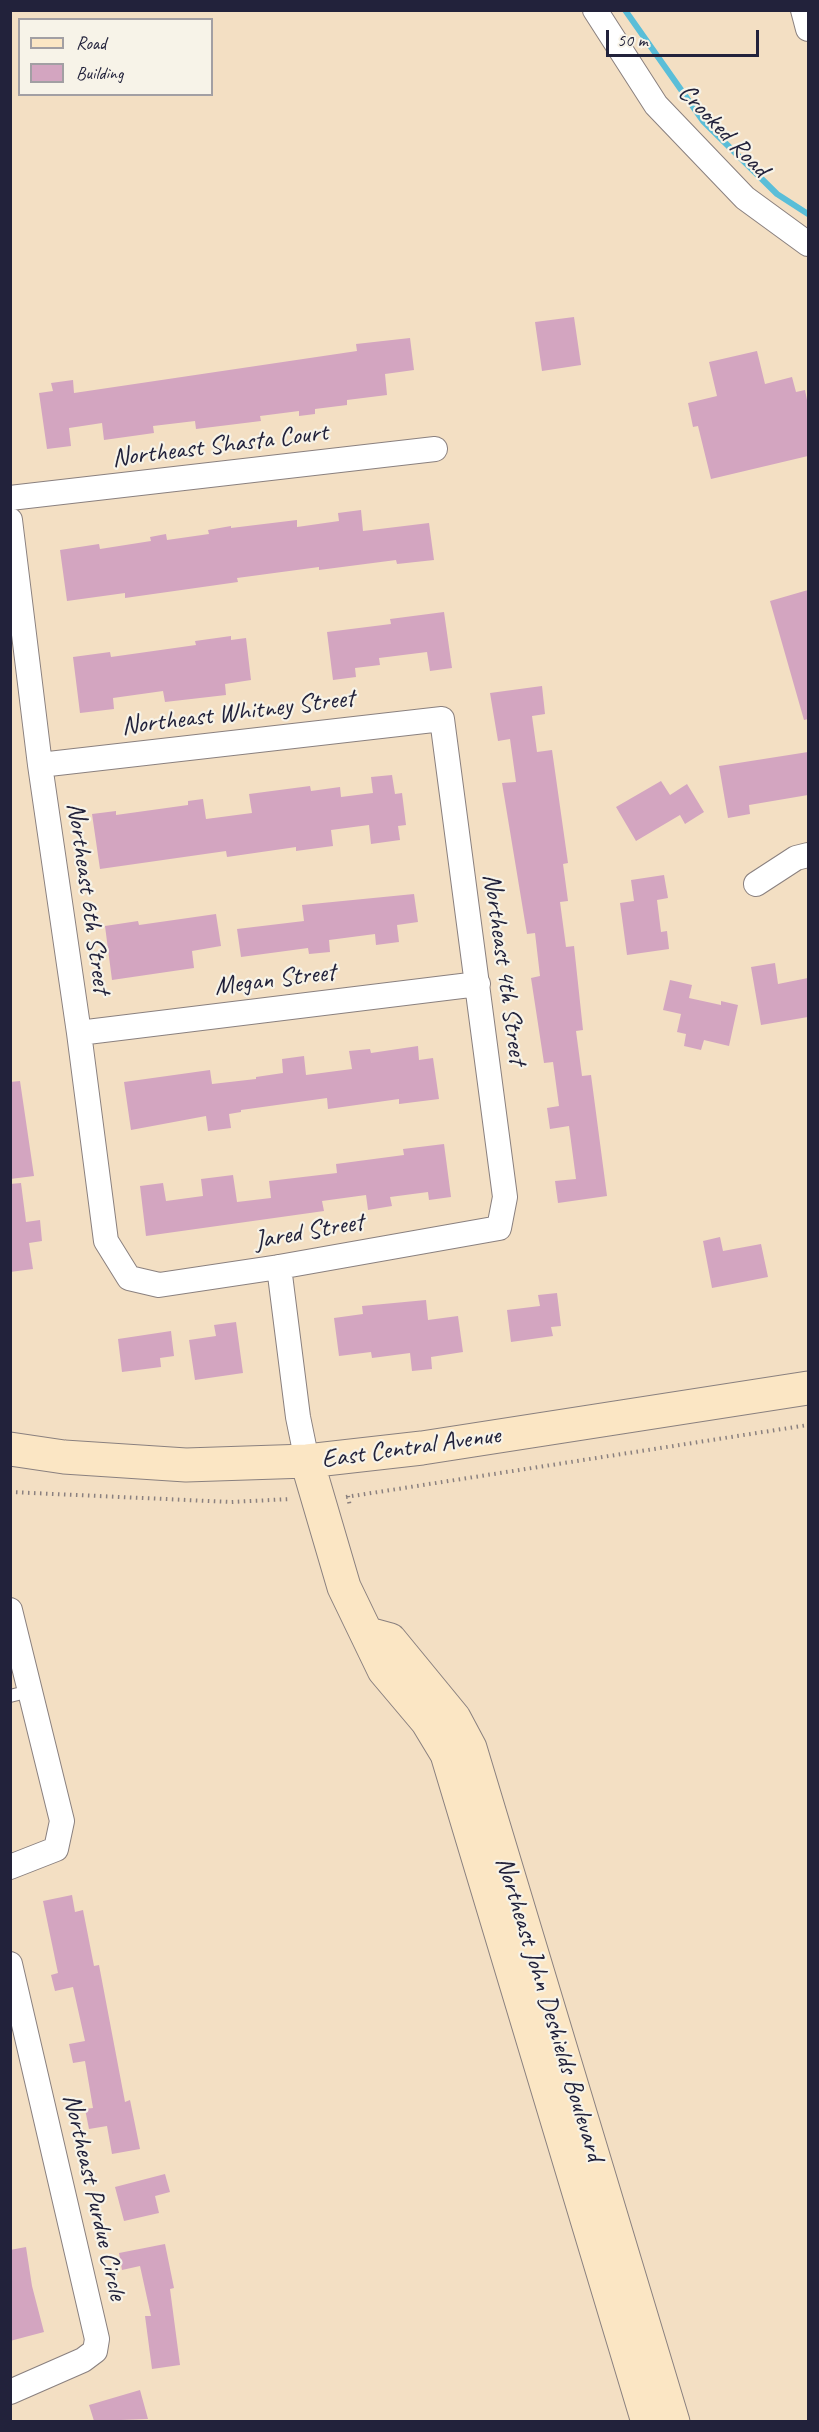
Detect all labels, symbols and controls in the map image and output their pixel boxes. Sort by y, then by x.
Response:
legend [18,18,213,96]
scale bar [609,18,762,56]
text: 50 m [617,29,648,51]
text: Road [76,32,106,54]
text: Building [76,62,123,84]
street label: Crooked Road [671,78,775,184]
street label: Northeast Shasta Court [110,417,330,475]
street label: Northeast Whitney Street [120,683,356,743]
street label: Northeast 6th Street [59,801,117,995]
street label: Northeast 4th Street [475,872,533,1066]
street label: Megan Street [213,957,337,1003]
street label: Jared Street [252,1207,366,1257]
street label: East Central Avenue [320,1420,502,1476]
street label: Northeast John Deshields Boulevard [488,1853,610,2165]
street label: Northeast Purdue Circle [55,2091,133,2303]

